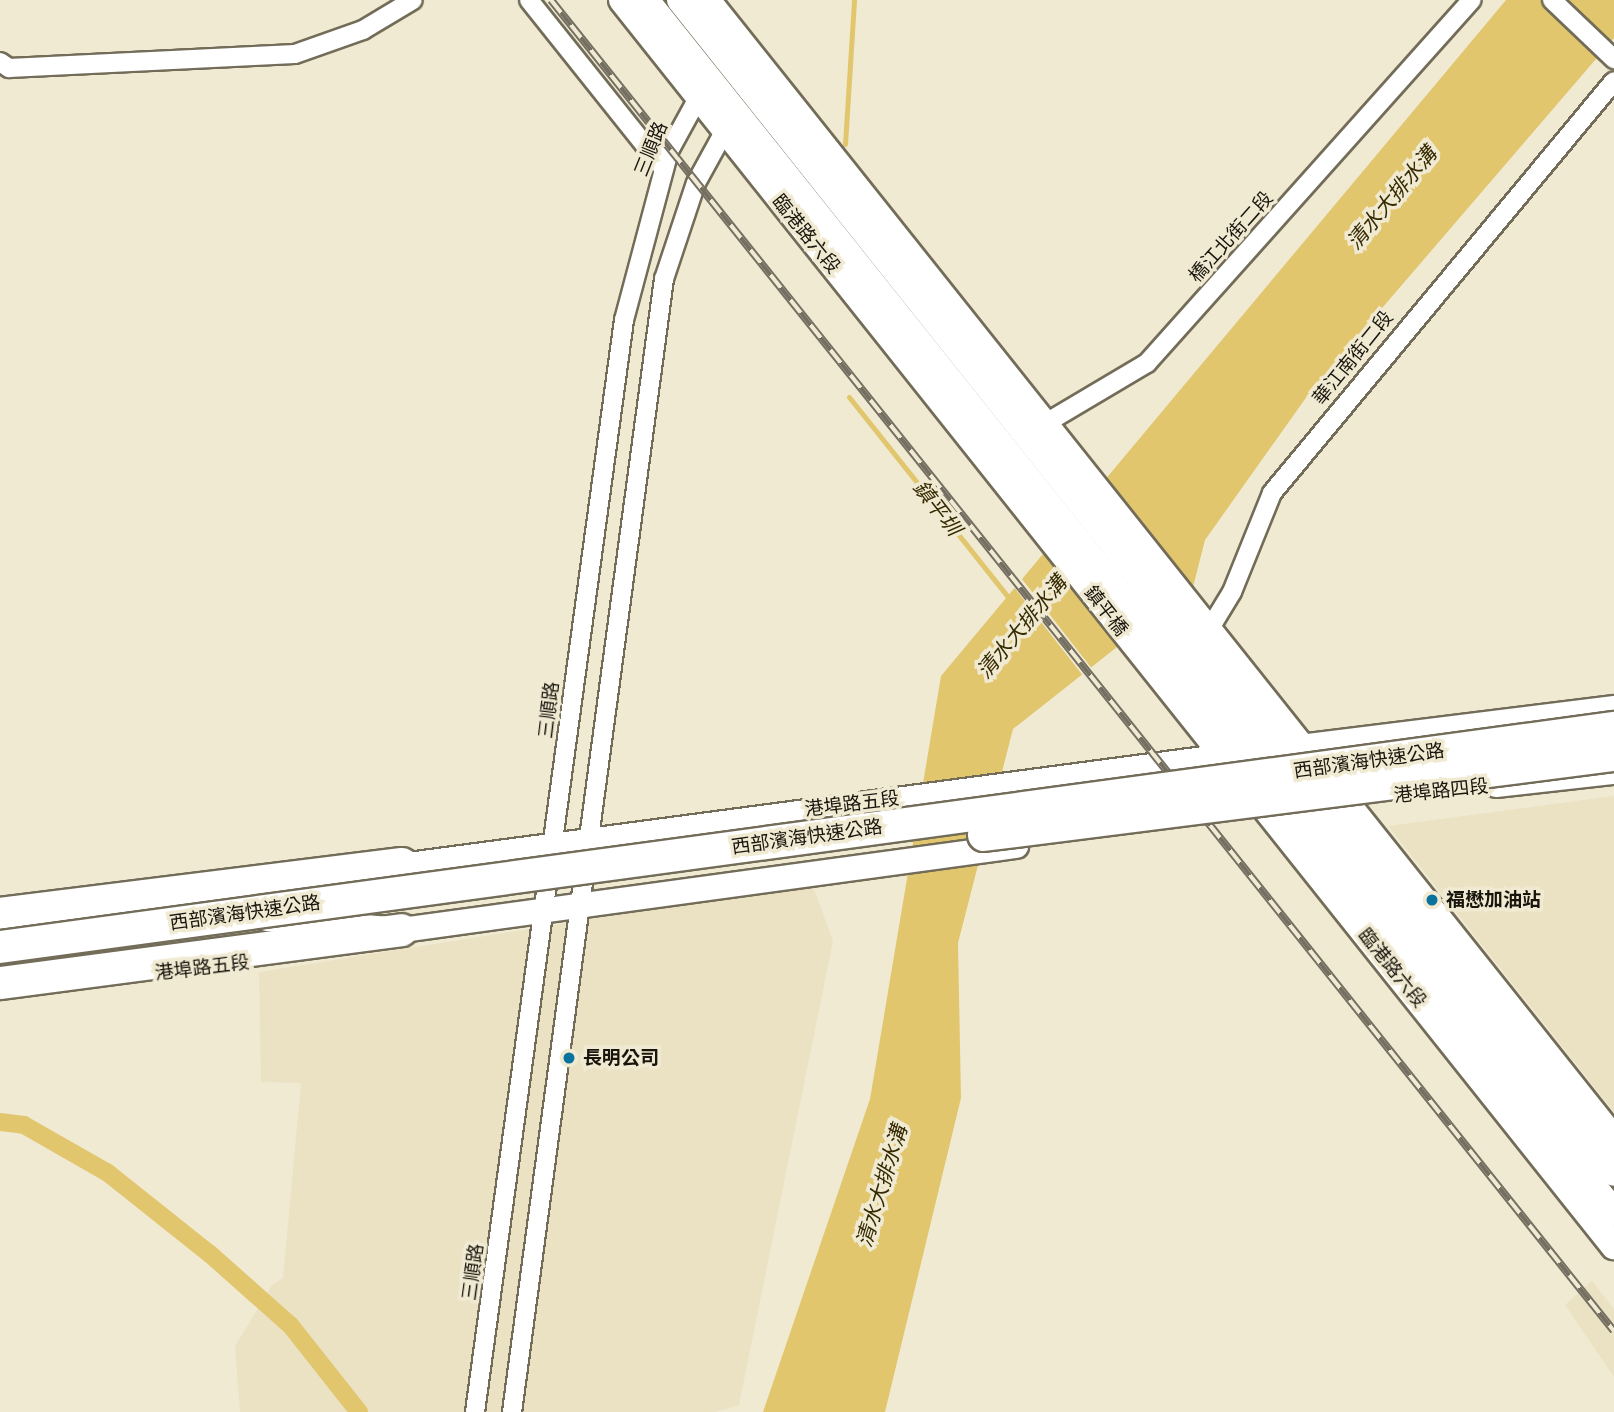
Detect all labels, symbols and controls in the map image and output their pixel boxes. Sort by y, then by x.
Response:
street label: 三順路 [630,118,672,180]
water label: 清水大排水溝 [1342,142,1442,254]
street label: 橋江北街二段 [1184,187,1278,287]
street label: 臨港路六段 [767,190,845,278]
street label: 華江南街二段 [1308,307,1398,409]
water label: 鎮平圳 [908,475,966,541]
water label: 清水大排水溝 [972,571,1072,683]
street label: 鎮平橋 [1079,582,1133,640]
street label: 三順路 [534,680,564,740]
street label: 西部濱海快速公路 [1292,739,1446,783]
street label: 港埠路四段 [1393,775,1489,807]
street label: 港埠路五段 [803,787,901,821]
street label: 西部濱海快速公路 [730,815,884,859]
place label: 福懋加油站 [1446,889,1541,911]
street label: 西部濱海快速公路 [168,891,322,935]
marker: 福懋加油站 [1424,892,1440,908]
street label: 臨港路六段 [1353,924,1431,1012]
street label: 港埠路五段 [153,951,251,985]
place label: 長明公司 [583,1047,659,1069]
marker: 長明公司 [561,1050,577,1066]
water label: 清水大排水溝 [852,1122,912,1250]
street label: 三順路 [458,1242,488,1302]

